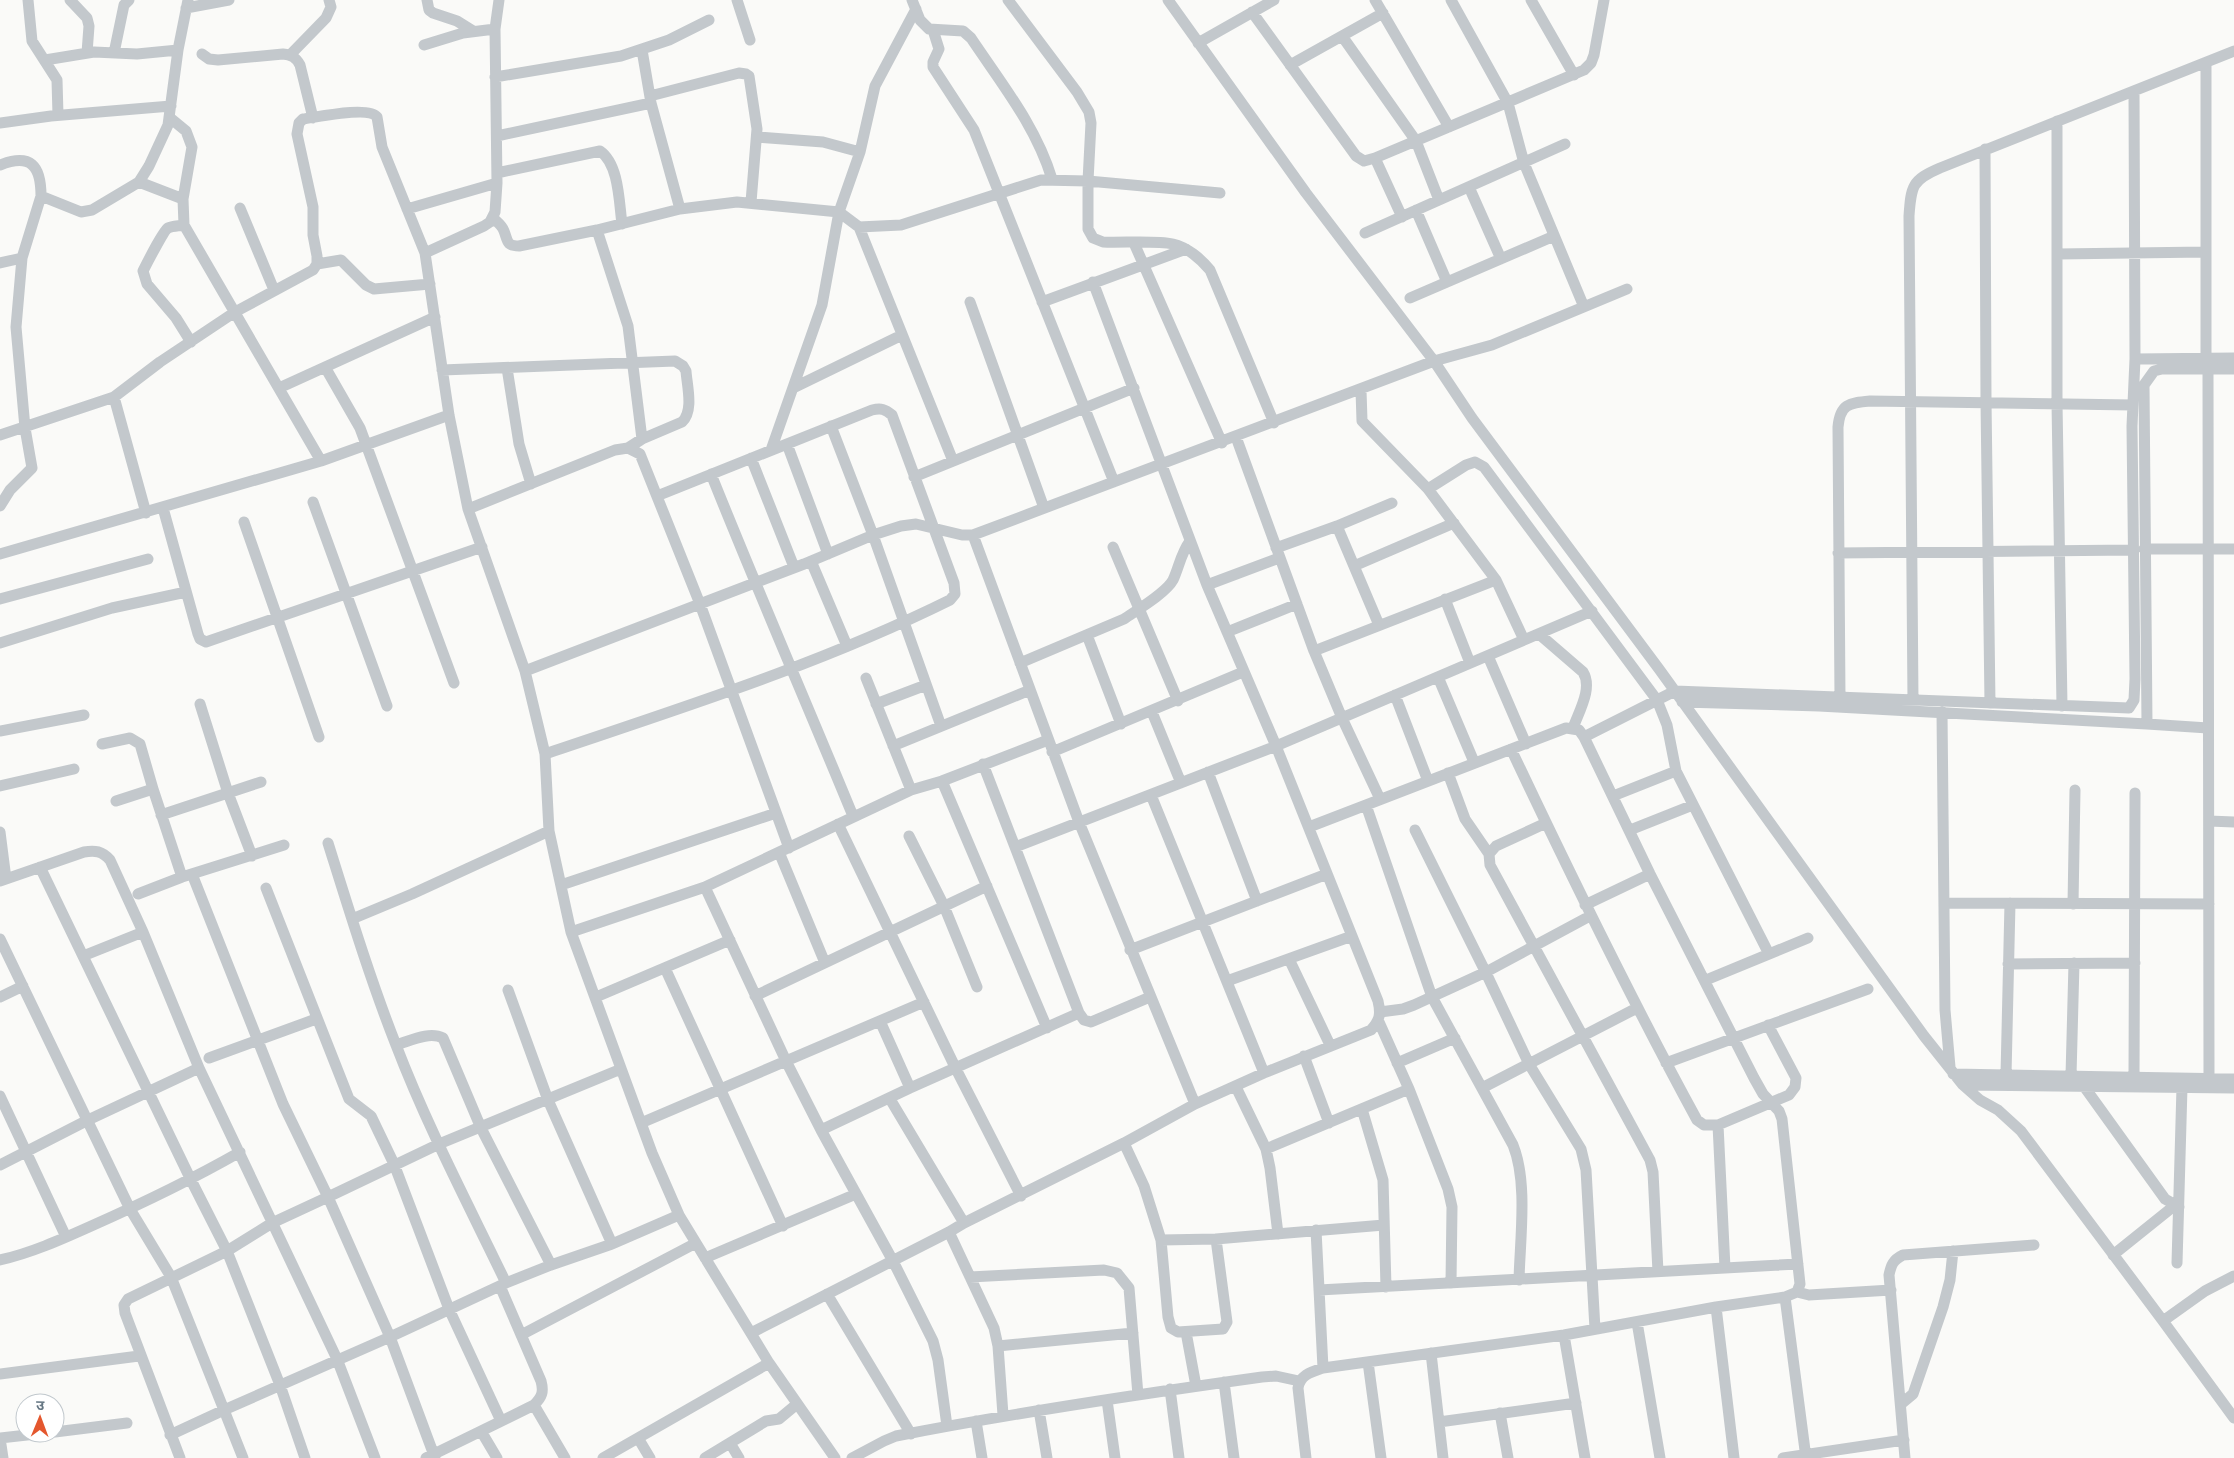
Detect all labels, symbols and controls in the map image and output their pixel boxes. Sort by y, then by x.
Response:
north arrow [15,1393,65,1443]
text: उ [36,1397,45,1414]

